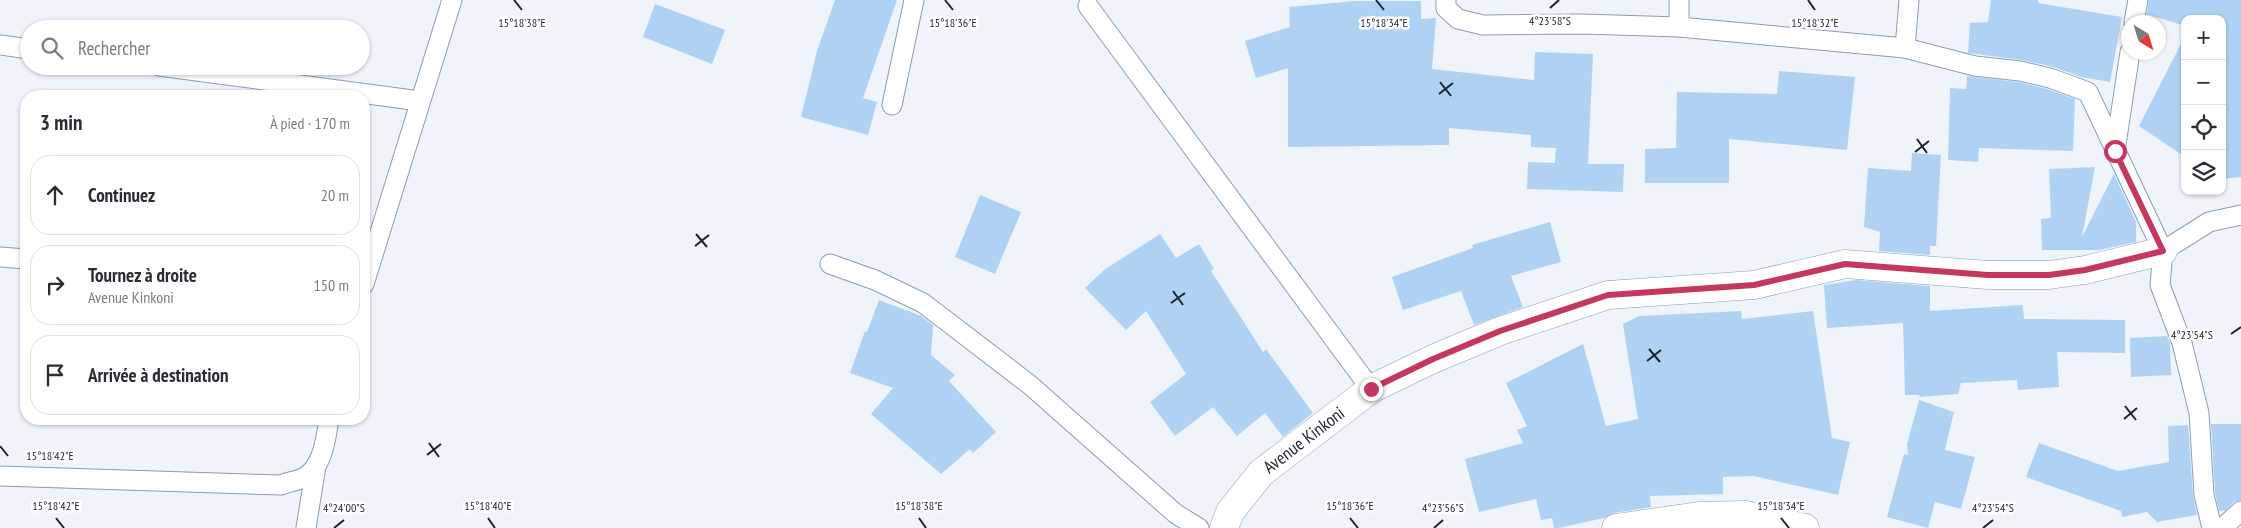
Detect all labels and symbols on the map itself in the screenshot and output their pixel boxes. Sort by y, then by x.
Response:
text: 4°23'58"S [1529,13,1571,28]
text: 15°18'38"E [498,15,546,30]
text: 15°18'36"E [929,15,977,30]
text: 15°18'34"E [1360,15,1408,30]
text: 15°18'32"E [1791,15,1839,30]
north arrow [2121,15,2166,60]
route start [2104,140,2127,163]
text: 4°23'54"S [2171,327,2213,342]
route end [1360,378,1383,401]
street label: Avenue Kinkoni [1258,401,1349,478]
text: 15°18'42"E [26,448,74,463]
text: 15°18'42"E [32,498,80,513]
text: 15°18'40"E [464,498,512,513]
text: 15°18'38"E [895,498,943,513]
text: 15°18'36"E [1326,498,1374,513]
text: 15°18'34"E [1757,498,1805,513]
text: 4°24'00"S [323,500,365,515]
text: 4°23'56"S [1422,500,1464,515]
text: 4°23'54"S [1972,500,2014,515]

